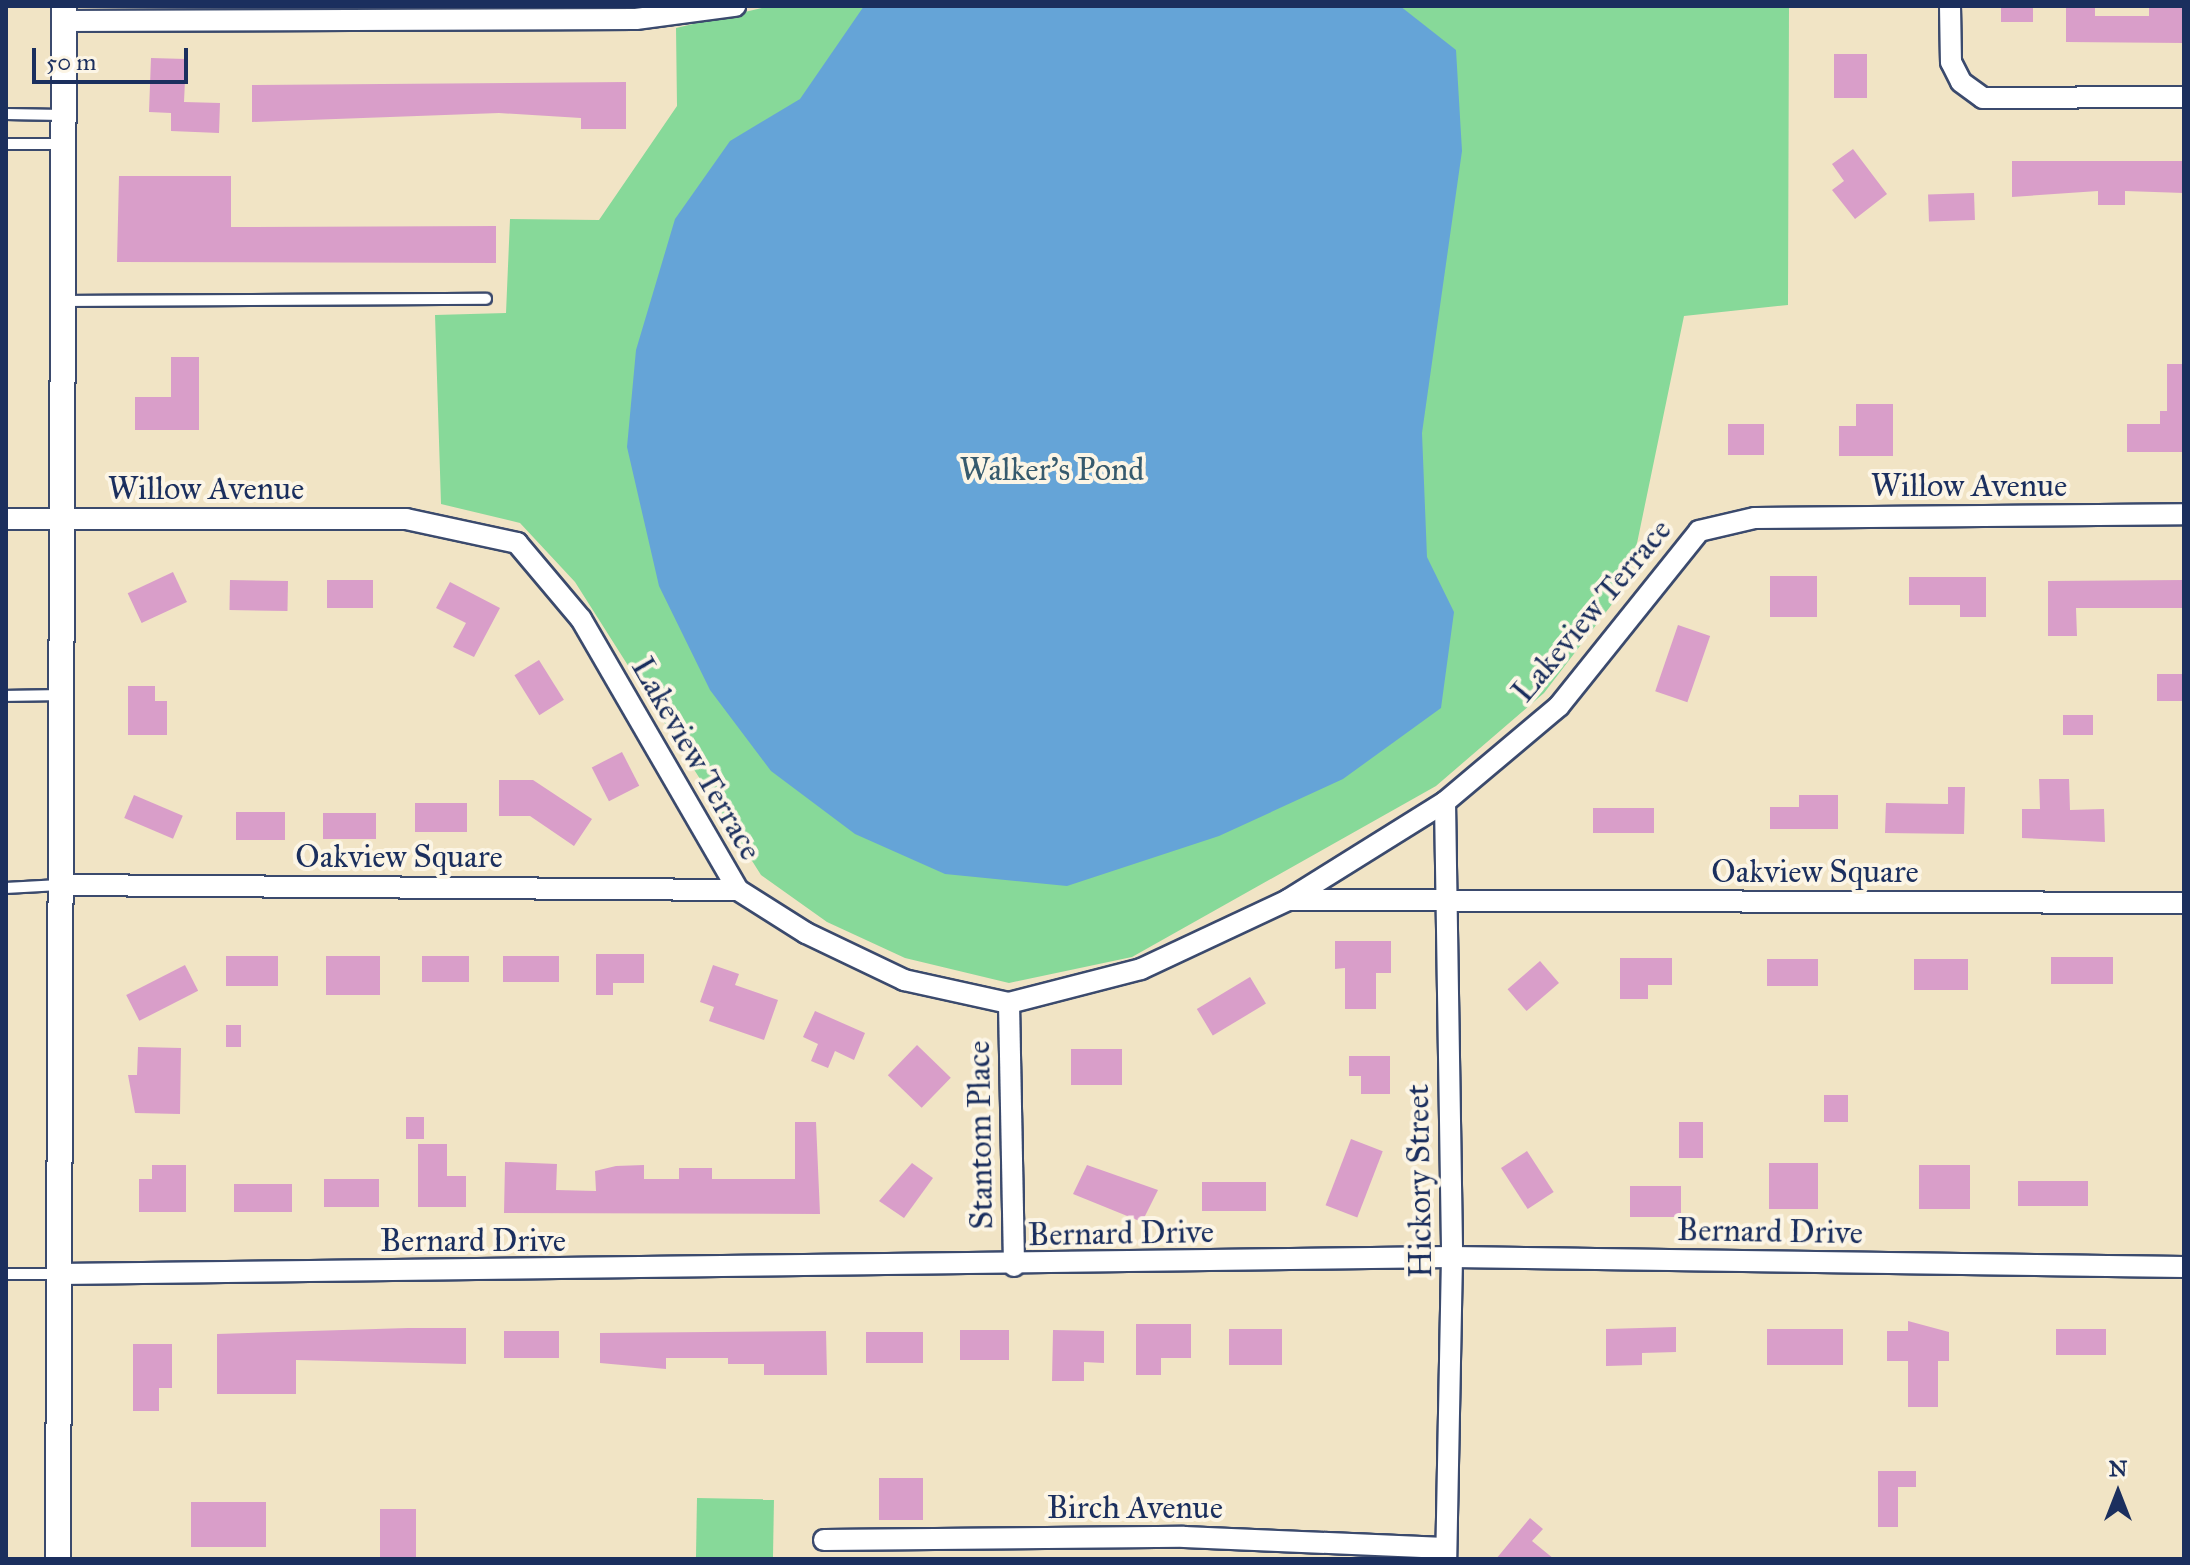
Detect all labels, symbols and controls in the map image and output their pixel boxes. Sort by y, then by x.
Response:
scale bar [36,32,192,82]
text: 50 m [46,47,96,77]
park label: Walker's Pond [960,451,1144,489]
street label: Willow Avenue [1871,467,2067,505]
street label: Willow Avenue [108,470,304,508]
street label: Lakeview Terrace [1504,512,1680,710]
street label: Lakeview Terrace [623,651,769,867]
street label: Oakview Square [295,838,503,876]
street label: Oakview Square [1711,853,1919,891]
street label: Stantom Place [960,1040,1002,1230]
street label: Hickory Street [1399,1084,1441,1278]
street label: Bernard Drive [1677,1211,1863,1253]
street label: Bernard Drive [1028,1213,1214,1255]
street label: Bernard Drive [380,1222,566,1260]
north arrow [2078,1453,2158,1533]
text: N [2109,1455,2127,1482]
street label: Birch Avenue [1047,1489,1223,1527]

